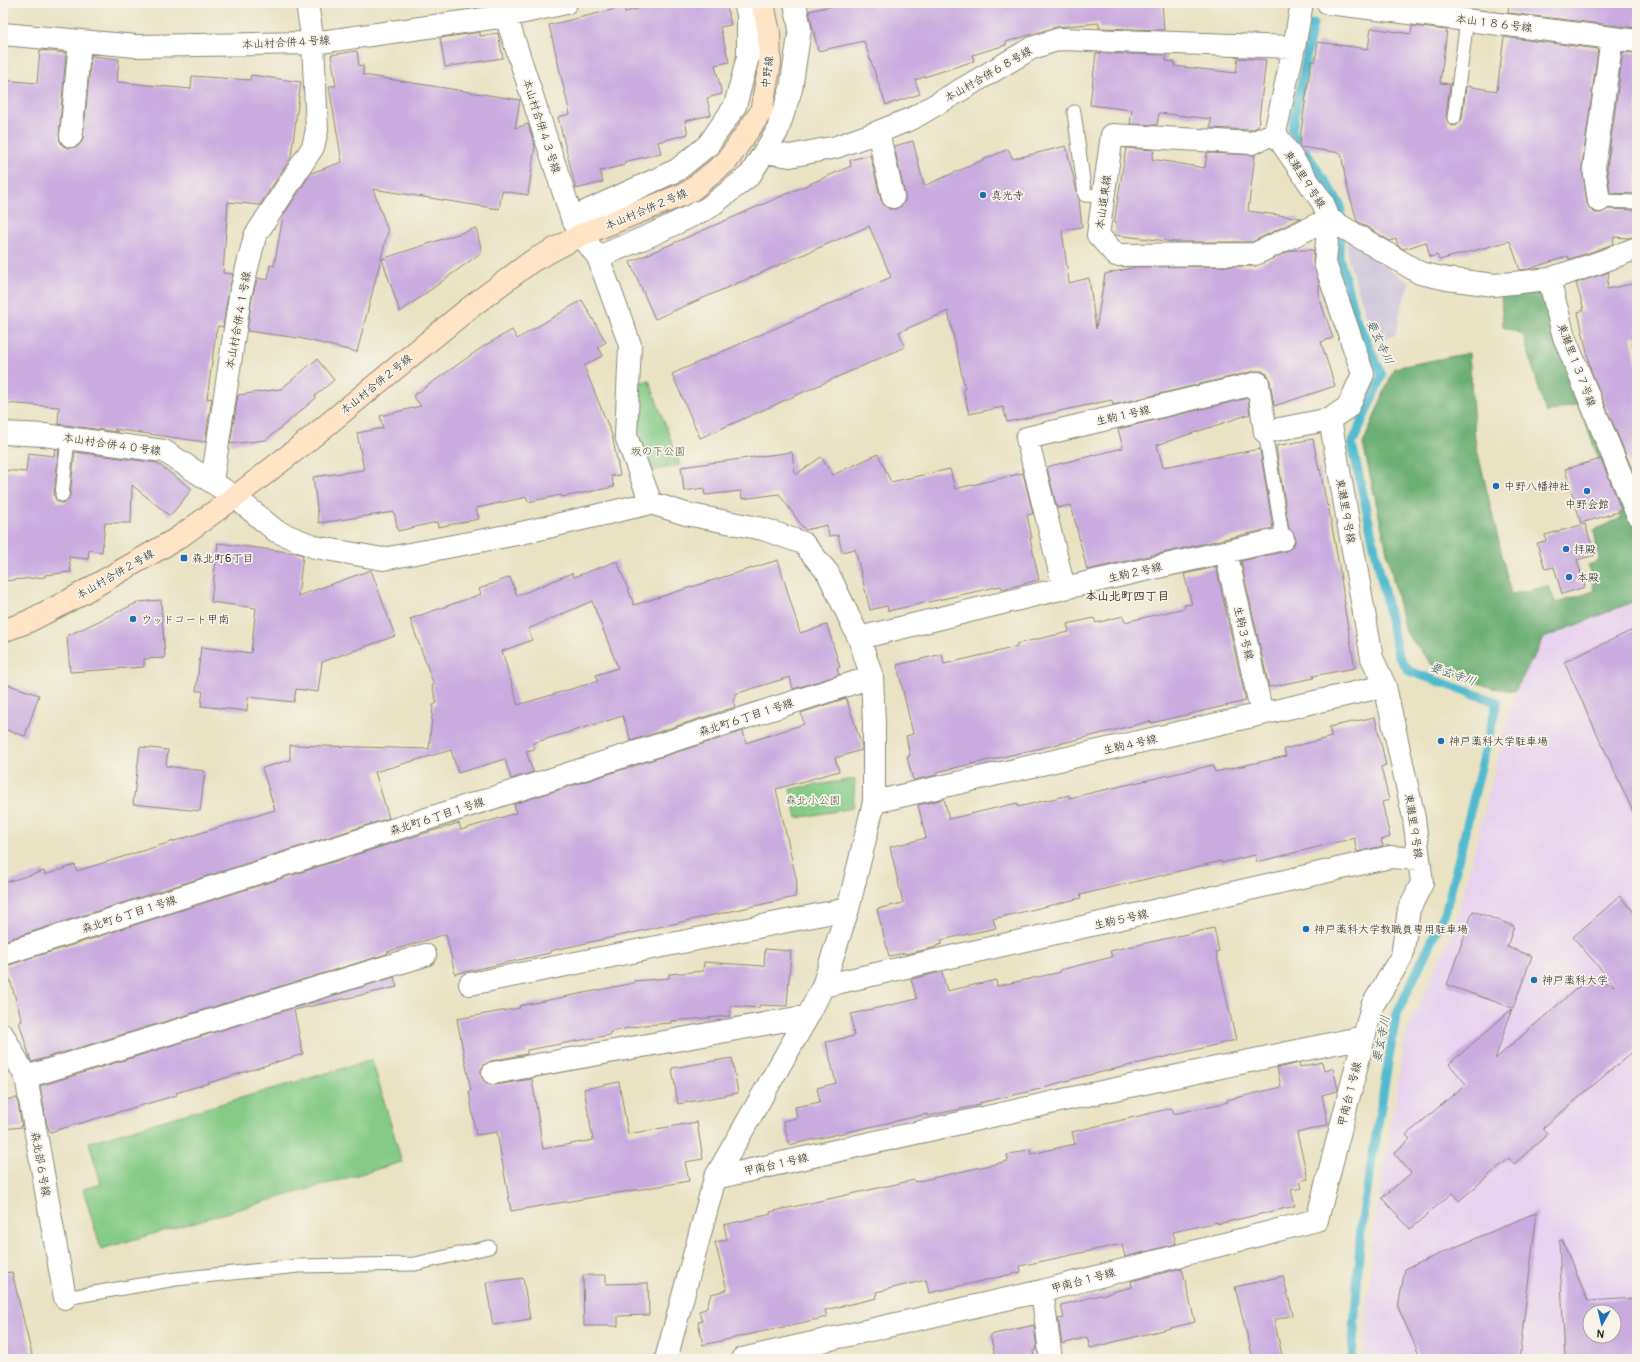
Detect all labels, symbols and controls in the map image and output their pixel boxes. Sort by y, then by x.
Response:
street label: 本山１８６号線 [1455,12,1533,35]
street label: 本山村合併４号線 [242,34,330,51]
street label: 本山村合併６８号線 [942,44,1034,105]
street label: 中野線 [759,55,776,89]
street label: 本山村合併４３号線 [520,77,563,175]
street label: 東灘里９号線 [1281,148,1328,210]
street label: 本山道東線 [1093,174,1114,230]
street label: 本山村合併２号線 [603,186,689,233]
place label: 真光寺 [991,189,1024,202]
marker: 真光寺 [978,190,988,200]
street label: 本山村合併４１号線 [223,270,253,370]
water label: 要玄寺川 [1363,317,1396,367]
street label: 東灘里１３７号線 [1555,322,1598,409]
street label: 本山村合併２号線 [338,352,415,417]
street label: 生駒１号線 [1095,403,1151,428]
street label: 本山村合併４０号線 [62,431,162,458]
park label: 坂の下公園 [631,445,686,458]
street label: 東灘里９号線 [1333,477,1358,545]
place label: 中野八幡神社 [1504,480,1570,493]
marker: 中野八幡神社 [1491,481,1501,491]
marker: 中野会館 [1582,486,1592,496]
place label: 中野会館 [1565,498,1609,511]
place label: 拝殿 [1574,543,1596,556]
marker: 拝殿 [1561,544,1571,554]
street label: 本山村合併２号線 [74,547,157,602]
place label: 森北町6丁目 [192,552,253,565]
marker: 森北町6丁目 [179,553,189,563]
street label: 生駒２号線 [1107,560,1163,585]
place label: 本殿 [1577,571,1599,584]
marker: 本殿 [1564,572,1574,582]
district label: 本山北町四丁目 [1085,589,1169,604]
street label: 生駒３号線 [1231,605,1256,661]
place label: ウッドコート甲南 [141,613,229,626]
marker: ウッドコート甲南 [128,614,138,624]
water label: 要玄寺川 [1428,660,1478,689]
street label: 森北町６丁目１号線 [697,696,795,739]
street label: 生駒４号線 [1102,732,1158,757]
place label: 神戸薬科大学駐車場 [1449,735,1548,748]
marker: 神戸薬科大学駐車場 [1436,736,1446,746]
street label: 東灘里９号線 [1402,792,1425,860]
park label: 森北小公園 [786,794,841,807]
street label: 森北町６丁目１号線 [388,795,486,838]
street label: 森北町６丁目１号線 [80,893,178,936]
street label: 生駒５号線 [1093,907,1149,932]
place label: 神戸薬科大学教職員専用駐車場 [1314,923,1468,936]
marker: 神戸薬科大学教職員専用駐車場 [1301,924,1311,934]
place label: 神戸薬科大学 [1542,974,1608,987]
marker: 神戸薬科大学 [1529,975,1539,985]
water label: 要玄寺川 [1370,1014,1393,1064]
street label: 甲南台１号線 [1335,1061,1364,1128]
street label: 森北部６号線 [28,1130,53,1198]
street label: 甲南台１号線 [742,1151,810,1178]
street label: 甲南台１号線 [1050,1266,1117,1295]
north arrow [1582,1304,1622,1344]
text: N [1596,1326,1605,1340]

